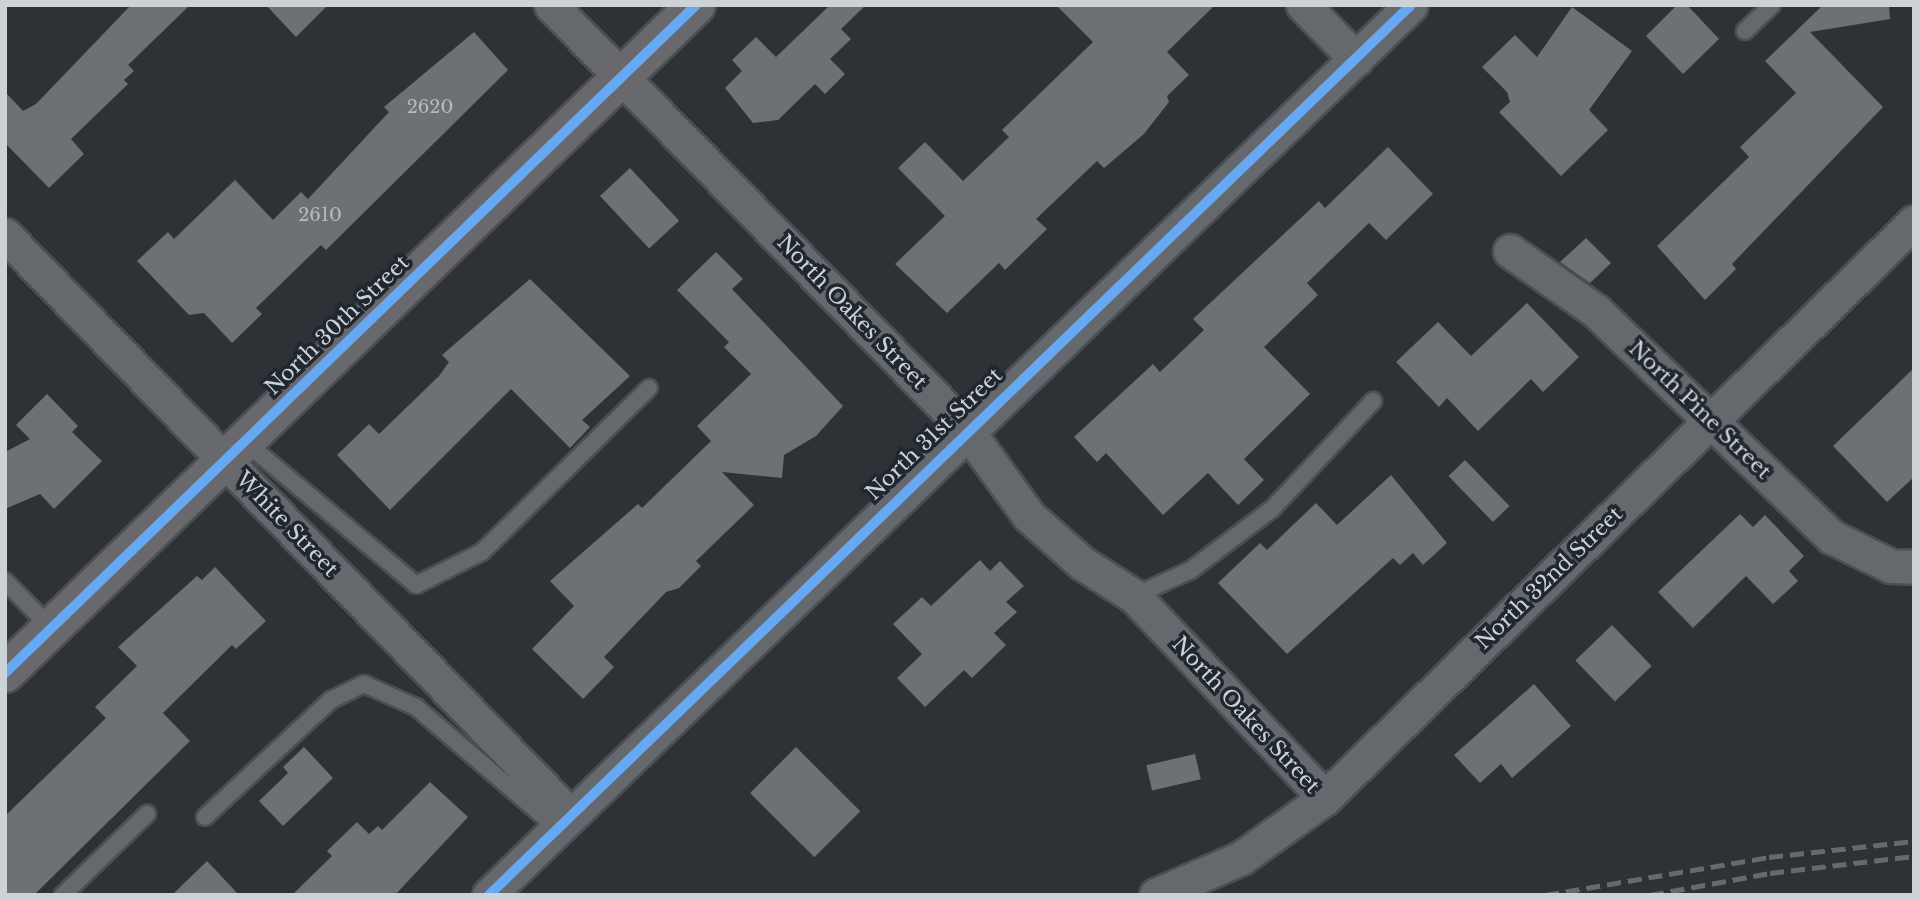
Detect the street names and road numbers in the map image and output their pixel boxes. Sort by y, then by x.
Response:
street label: North Oakes Street [772,230,932,394]
street label: North 30th Street [260,250,414,400]
street label: North Pine Street [1624,336,1776,484]
street label: North 31st Street [861,363,1007,505]
street label: White Street [231,466,343,582]
street label: North 32nd Street [1470,501,1628,655]
street label: North Oakes Street [1167,632,1325,798]

